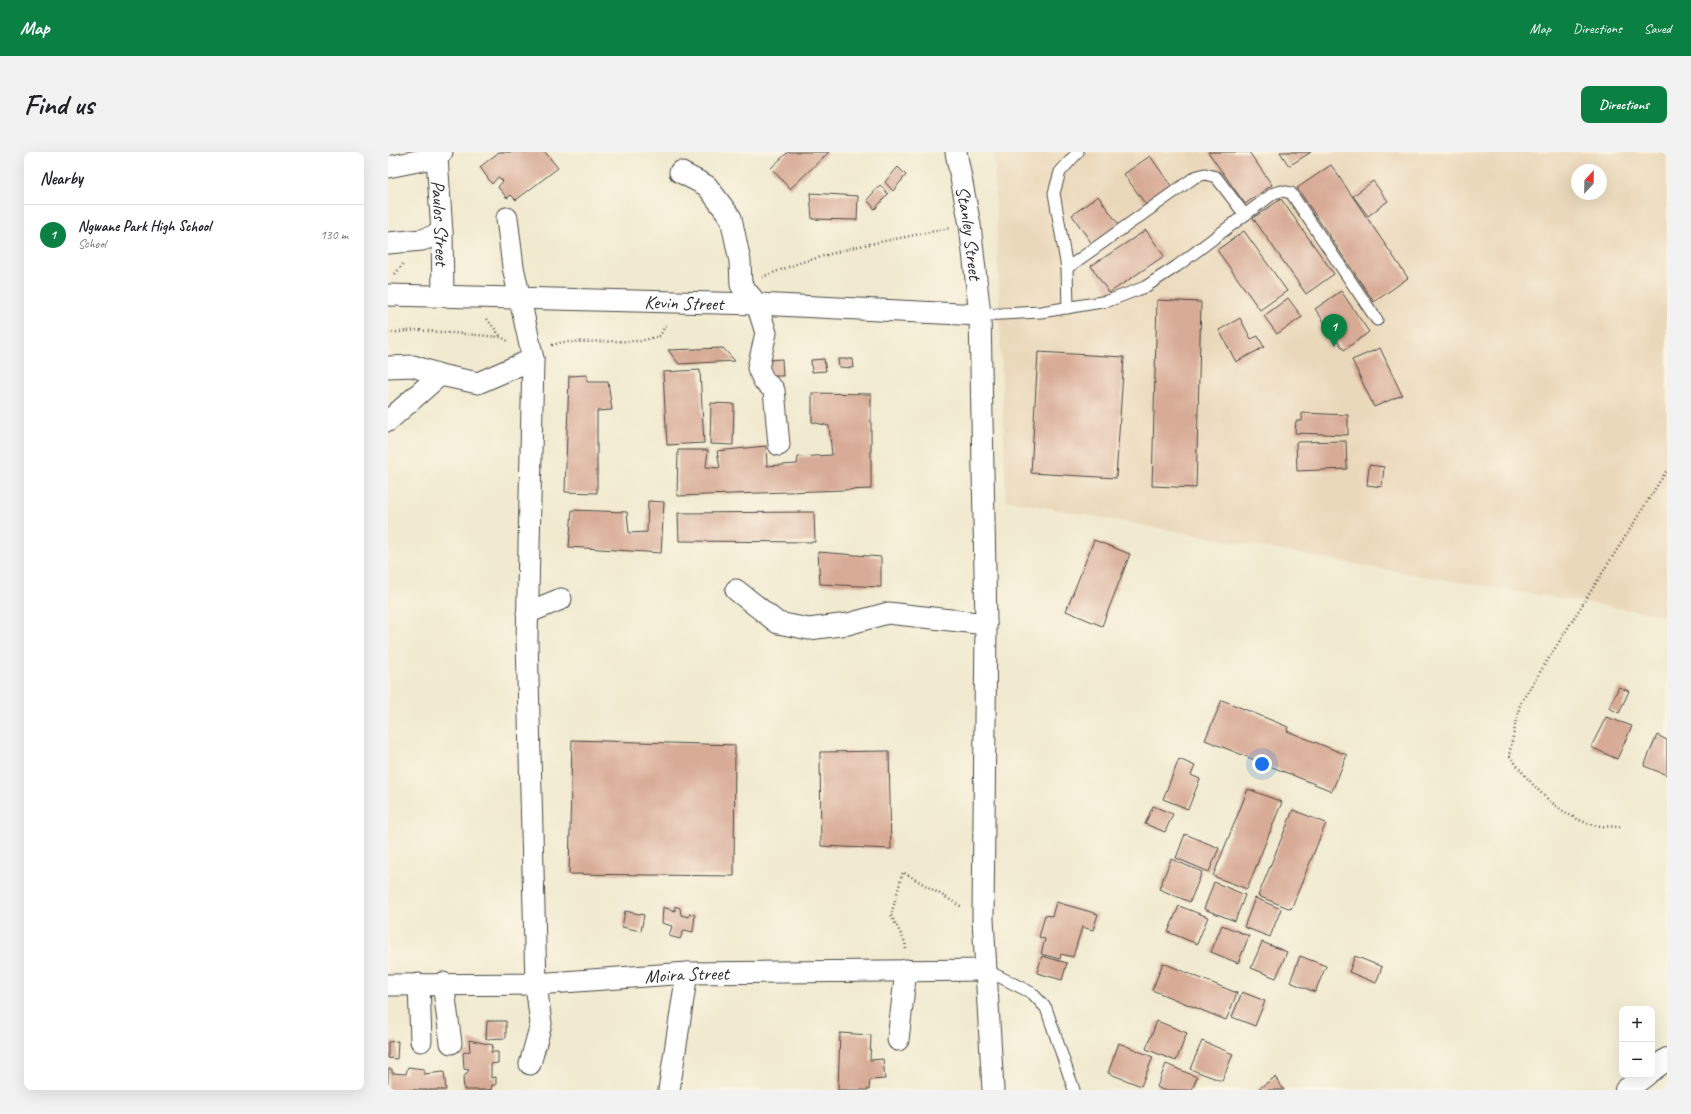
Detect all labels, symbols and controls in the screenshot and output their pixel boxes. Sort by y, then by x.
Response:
text: Map [20,16,50,40]
text: Map [1530,20,1551,37]
text: Directions [1573,20,1622,37]
text: Saved [1644,20,1671,37]
button: Directions [1581,86,1667,123]
text: Find us [24,87,94,122]
north arrow [1571,164,1607,200]
text: Nearby [40,168,83,189]
street label: Paulos Street [426,180,454,268]
street label: Stanley Street [950,184,987,283]
text: Ngwane Park High School [78,217,211,236]
text: 1 [50,227,56,243]
text: 130 m [320,227,348,243]
text: School [78,236,106,252]
street label: Kevin Street [644,290,725,316]
pin: 1 [1321,314,1347,347]
your location [1252,754,1272,774]
street label: Moira Street [644,962,731,989]
map controls [1619,1006,1655,1078]
button: + [1619,1006,1655,1042]
button: − [1619,1042,1655,1078]

